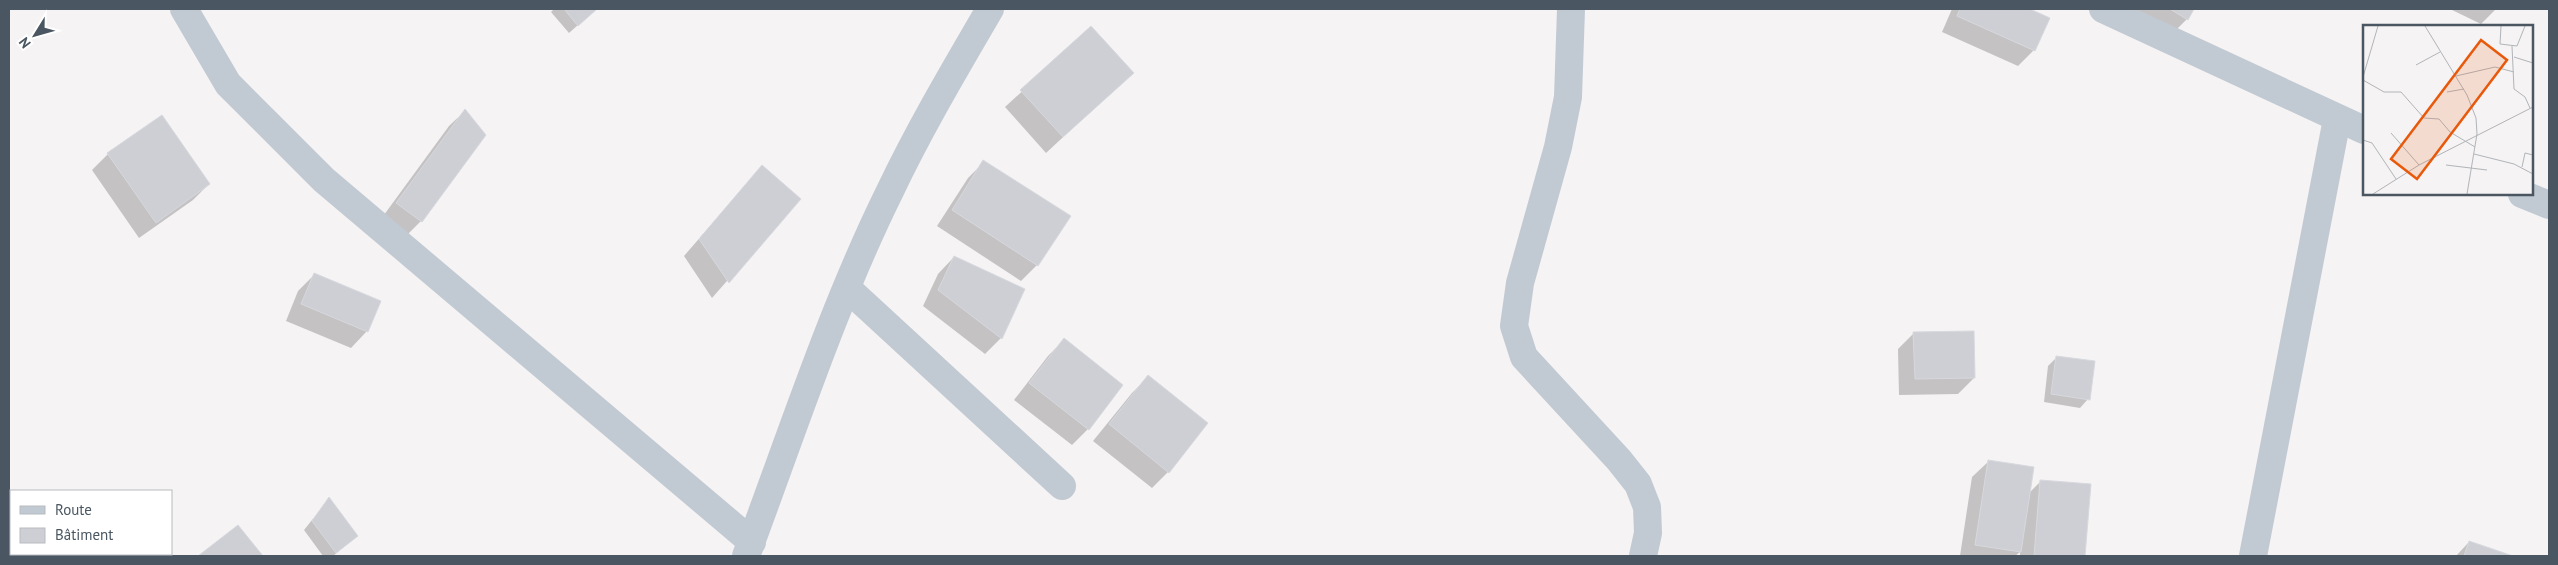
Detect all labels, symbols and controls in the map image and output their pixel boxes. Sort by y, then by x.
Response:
north arrow [10,10,60,60]
inset map [2363,25,2533,195]
text: N [15,34,35,52]
legend [10,490,172,555]
text: Route [55,500,92,519]
text: Bâtiment [55,525,113,544]

